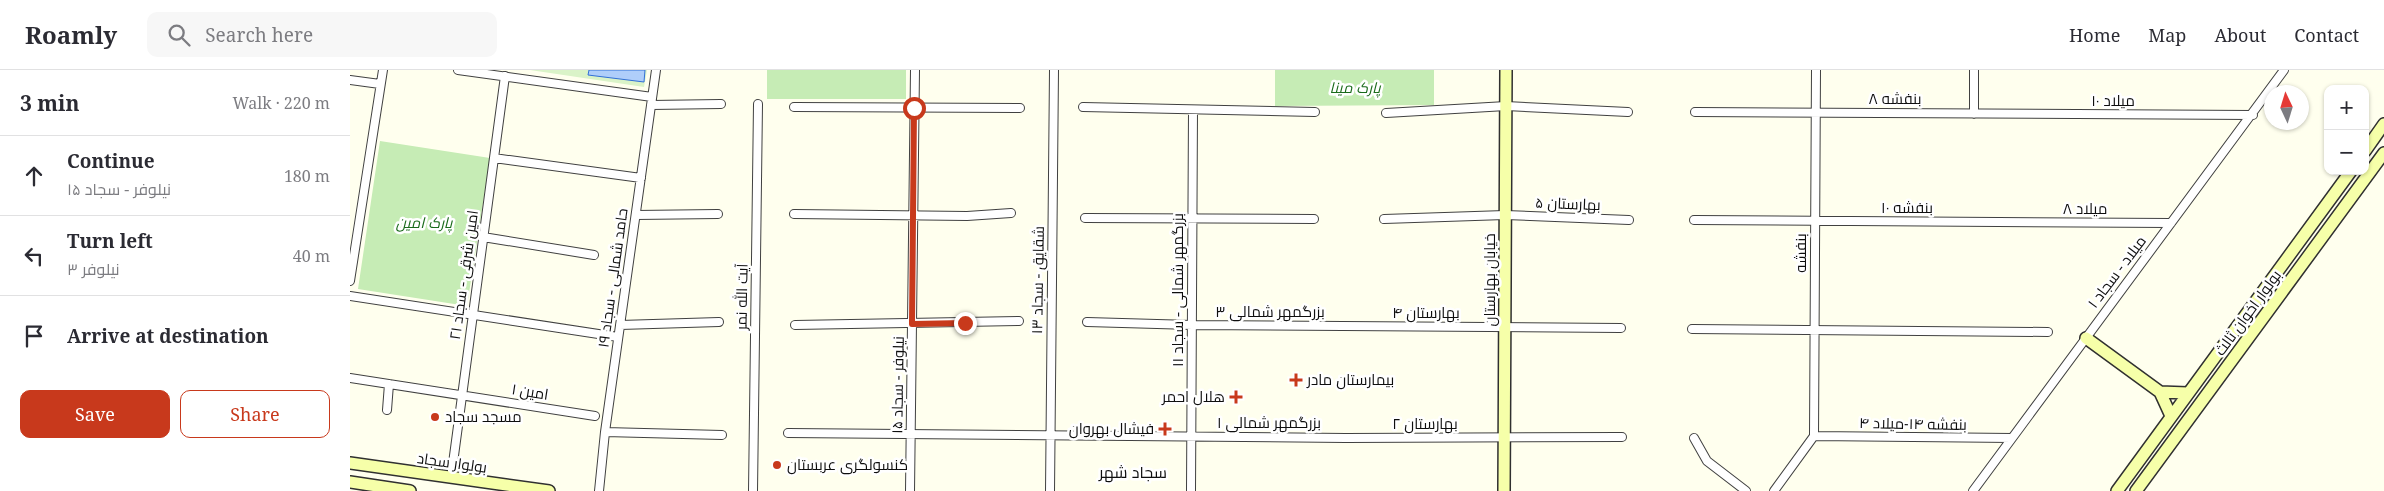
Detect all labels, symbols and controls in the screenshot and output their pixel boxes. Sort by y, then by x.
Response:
search box [147,12,497,57]
text: Roamly [25,18,117,51]
icon: search [165,21,193,49]
text: Search here [205,22,313,48]
text: Home [2069,23,2120,47]
text: Map [2148,23,2186,47]
text: About [2214,23,2266,47]
text: Contact [2294,23,2359,47]
park label: پارک مینا [1330,77,1381,98]
north arrow [2264,85,2309,130]
map controls [2324,85,2369,175]
button: + [2324,85,2369,130]
street label: بنفشه ۸ [1869,88,1921,108]
text: 3 min [20,89,79,117]
street label: میلاد ۱۰ [2091,90,2135,110]
text: Walk · 220 m [233,92,330,114]
route start [903,97,926,120]
button: − [2324,130,2369,175]
text: Continue [67,148,155,174]
icon: ahead [20,162,48,190]
text: 180 m [284,165,330,187]
text: نیلوفر - سجاد ۱۵ [67,178,171,200]
street label: بهارستان ۵ [1535,192,1601,215]
street label: بنفشه ۱۰ [1881,197,1933,217]
street label: میلاد ۸ [2063,198,2107,218]
street label: حامد شمالی - سجاد ۱۹ [592,207,633,349]
street label: امین شرقی - سجاد ۲۱ [444,209,483,341]
park label: پارک امین [396,212,453,233]
street label: بزرگمهر شمالی - سجاد ۱۱ [1167,213,1188,367]
street label: شقایق - سجاد ۱۳ [1026,226,1049,334]
text: Turn left [67,228,153,254]
street label: میلاد - سجاد ۱ [2082,231,2150,312]
street label: بنفشه [1790,233,1810,273]
street label: خیابان بهارستان [1479,234,1500,327]
icon: left [20,242,48,270]
text: 40 m [293,245,330,267]
text: نیلوفر ۳ [67,258,120,280]
street label: آیت الله نمر [730,264,752,331]
street label: بولوار اخوان ثالث [2209,266,2286,360]
street label: بزرگمهر شمالی ۳ [1215,301,1325,322]
street label: بهارستان ۴ [1392,302,1460,323]
route end [954,312,977,335]
icon: arrive [20,322,48,350]
text: Arrive at destination [67,323,269,349]
street label: نیلوفر - سجاد ۱۵ [886,336,908,434]
place label: بیمارستان مادر [1306,369,1394,390]
marker: بیمارستان مادر [1289,373,1303,387]
street label: امین ۱ [510,378,550,405]
place label: هلال احمر [1161,386,1225,406]
button: Save [20,390,170,438]
button: Share [180,390,330,438]
marker: هلال احمر [1229,390,1243,404]
place label: مسجد سجاد [445,406,522,426]
marker: مسجد سجاد [429,411,441,423]
street label: بزرگمهر شمالی ۱ [1217,412,1321,433]
street label: بنفشه ۱۴-میلاد ۴ [1859,412,1967,434]
street label: بهارستان ۲ [1392,413,1458,434]
place label: فیشال بهروان [1069,418,1154,439]
marker: فیشال بهروان [1158,422,1172,436]
street label: بولوار سجاد [416,447,488,477]
place label: کنسولگری عربستان [787,454,908,475]
marker: کنسولگری عربستان [771,459,783,471]
district label: سجاد شهر [1098,461,1167,483]

